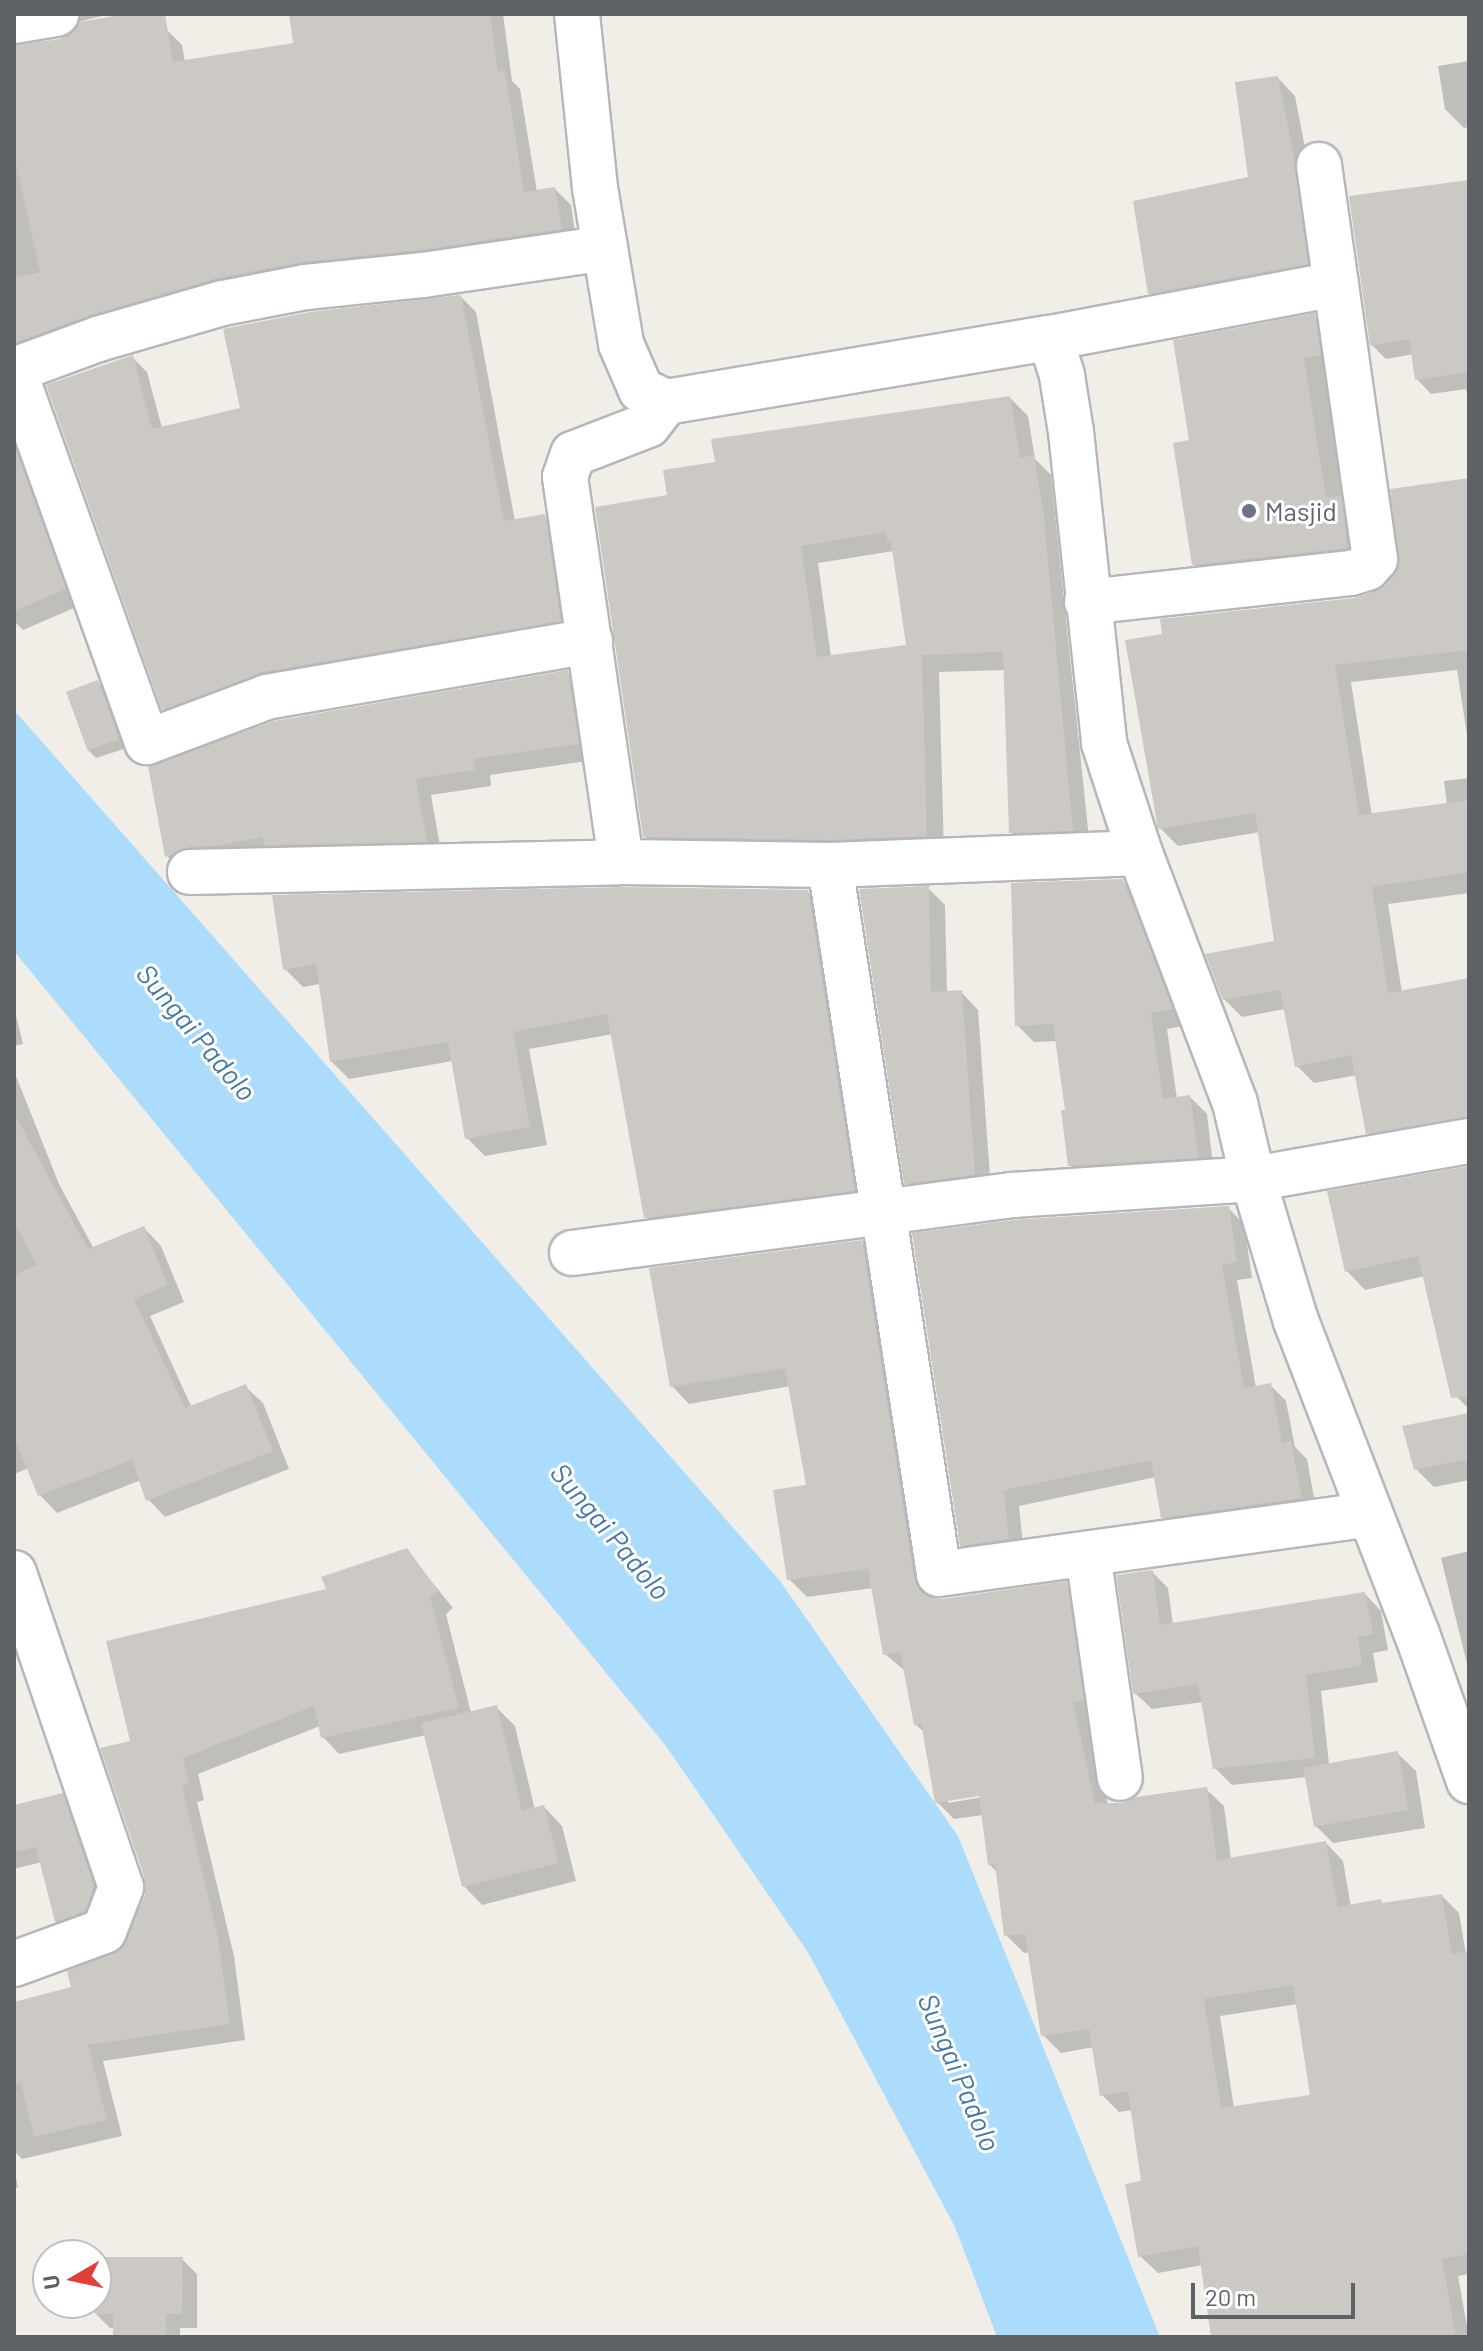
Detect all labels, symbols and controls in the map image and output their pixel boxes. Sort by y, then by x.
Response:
place label: Masjid [1265,495,1337,527]
marker: Masjid [1240,502,1258,520]
water label: Sungai Padolo [130,957,264,1107]
water label: Sungai Padolo [544,1456,678,1606]
water label: Sungai Padolo [912,1988,1008,2156]
north arrow [32,2239,112,2319]
scale bar [1195,2267,1359,2317]
text: U [36,2274,64,2291]
text: 20 m [1205,2282,1256,2311]

